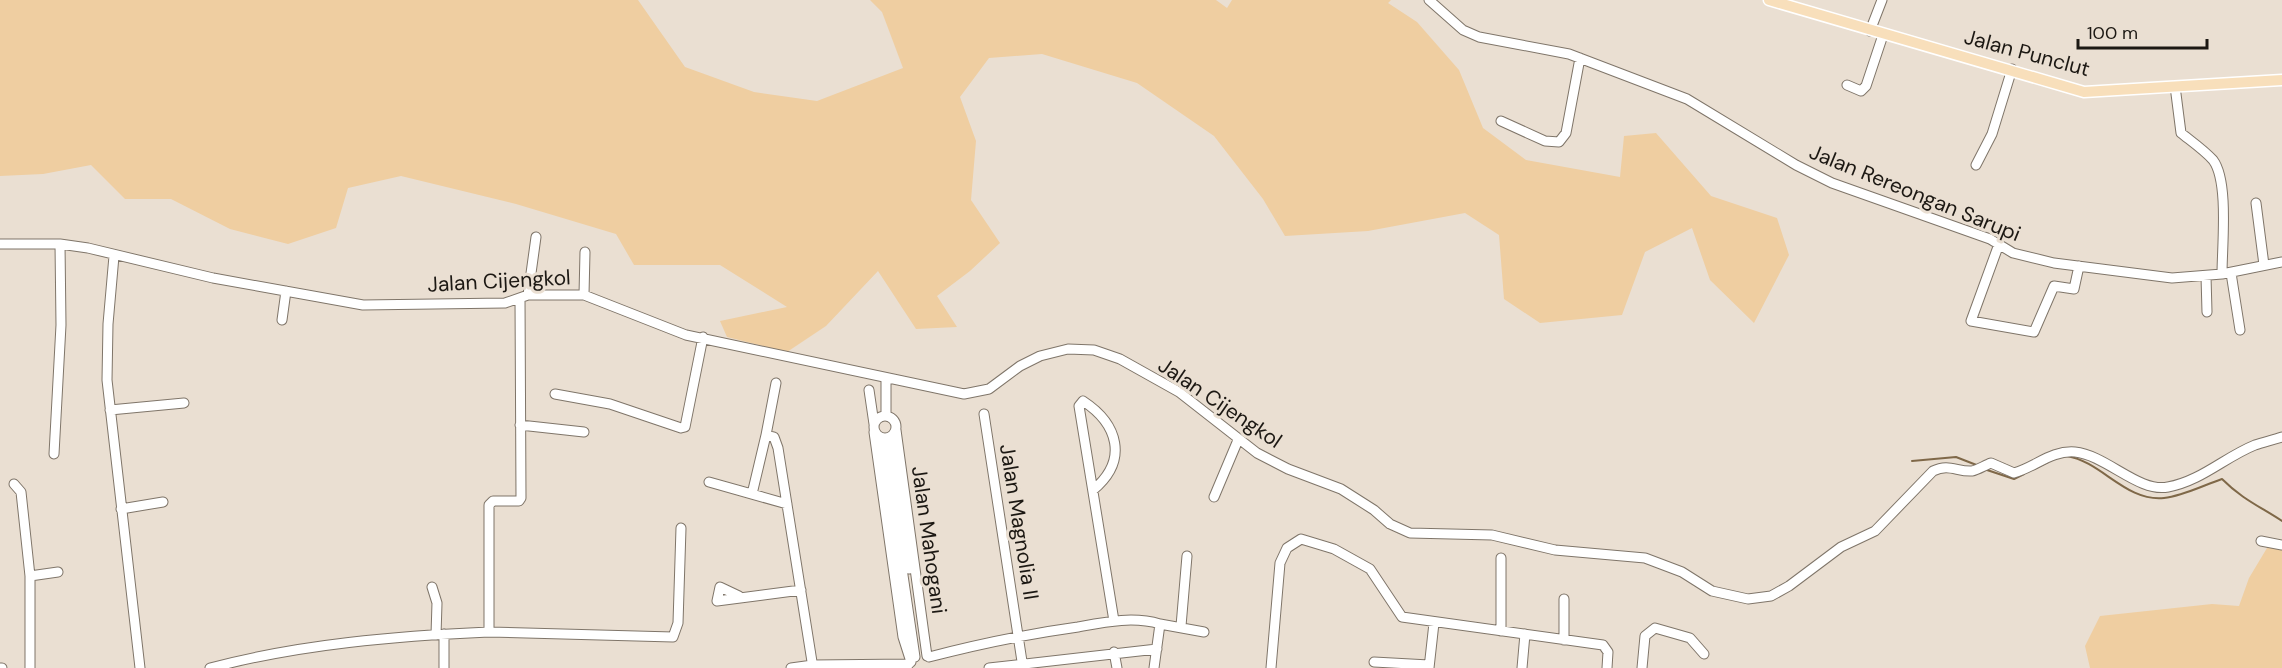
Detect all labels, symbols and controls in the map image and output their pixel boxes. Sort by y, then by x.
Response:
scale bar [2078,12,2207,50]
text: 100 m [2087,21,2138,45]
street label: Jalan Punclut [1961,23,2093,83]
street label: Jalan Rereongan Sarupi [1805,138,2025,248]
street label: Jalan Cijengkol [427,263,571,299]
street label: Jalan Cijengkol [1153,351,1287,455]
street label: Jalan Magnolia II [993,442,1045,602]
street label: Jalan Mahogani [905,464,953,616]

